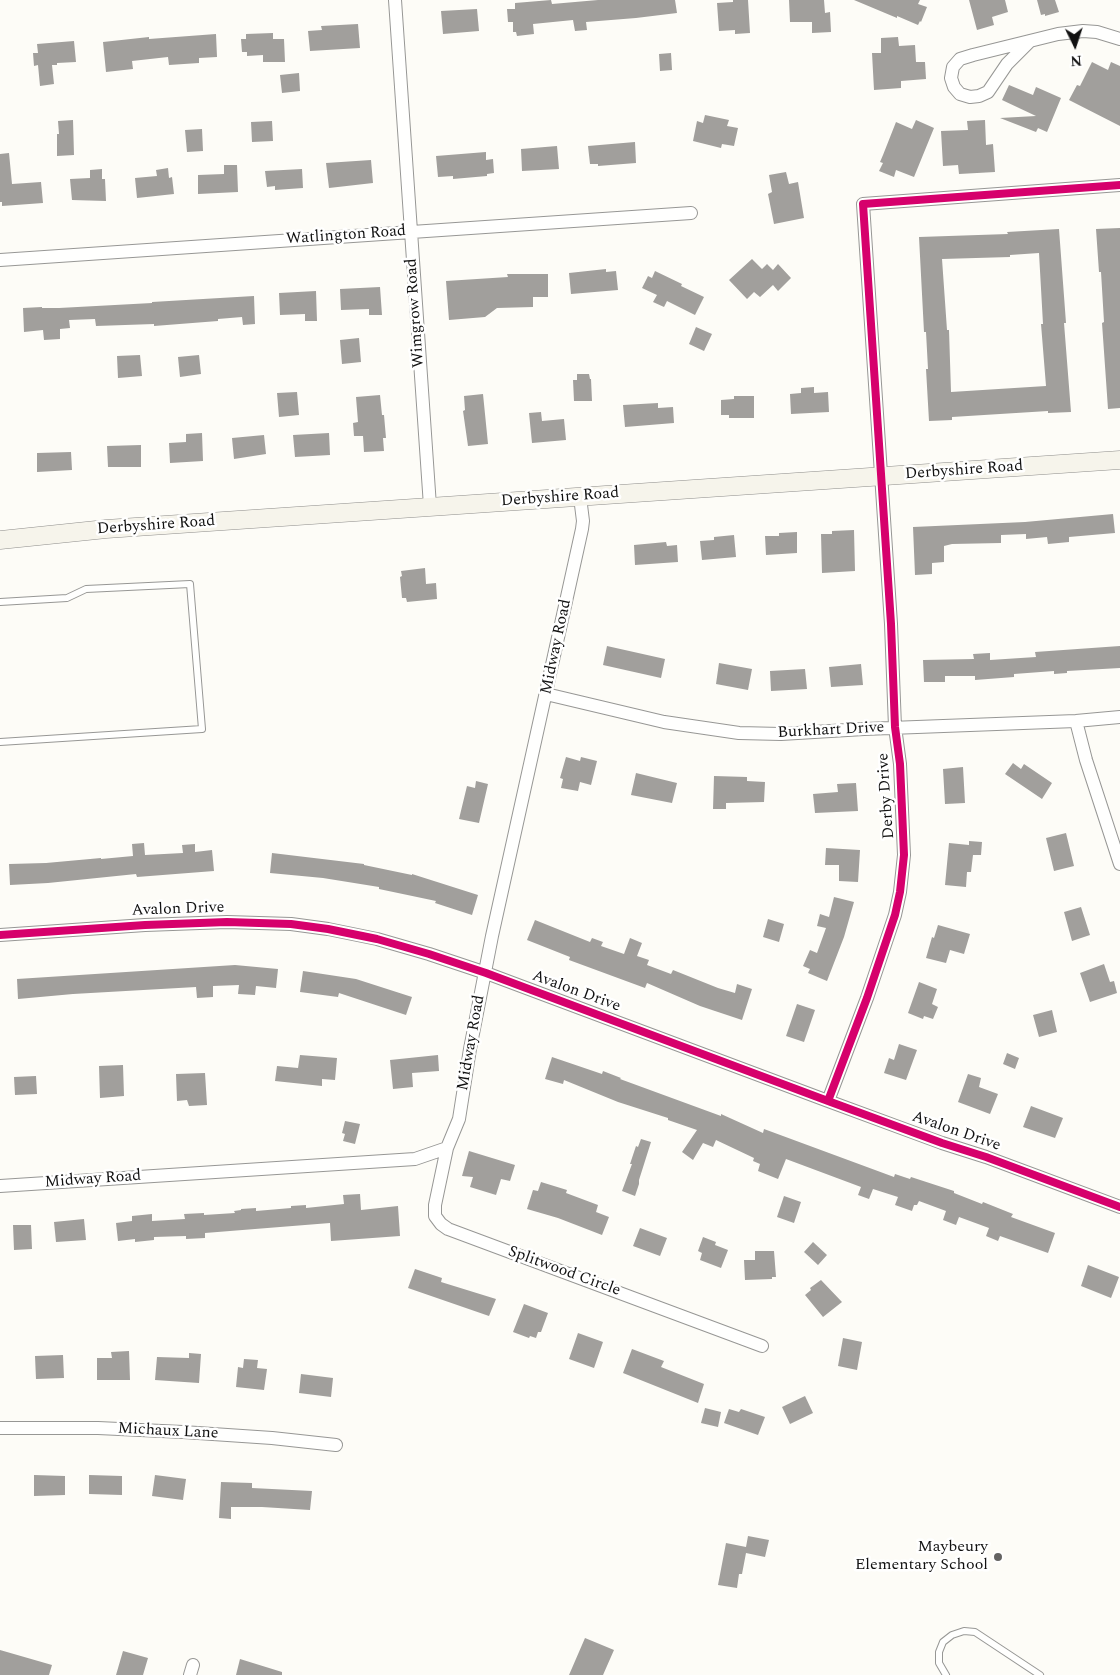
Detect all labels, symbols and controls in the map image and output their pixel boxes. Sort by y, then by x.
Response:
north arrow [1050,20,1100,70]
text: N [1070,50,1083,71]
street label: Watlington Road [285,222,407,250]
street label: Wimgrow Road [403,258,429,368]
street label: Derbyshire Road [904,457,1024,485]
street label: Derbyshire Road [500,484,620,512]
street label: Derbyshire Road [96,512,216,540]
street label: Midway Road [538,598,576,696]
street label: Burkhart Drive [777,719,885,743]
street label: Derby Drive [874,752,900,840]
street label: Avalon Drive [131,899,225,921]
street label: Avalon Drive [529,967,623,1017]
street label: Midway Road [454,994,490,1092]
street label: Avalon Drive [909,1108,1003,1156]
street label: Midway Road [44,1167,142,1193]
street label: Splitwood Circle [505,1243,623,1301]
street label: Michaux Lane [117,1420,219,1444]
place label: Maybeury Elementary School [855,1538,988,1576]
marker: Maybeury Elementary School [992,1551,1004,1563]

